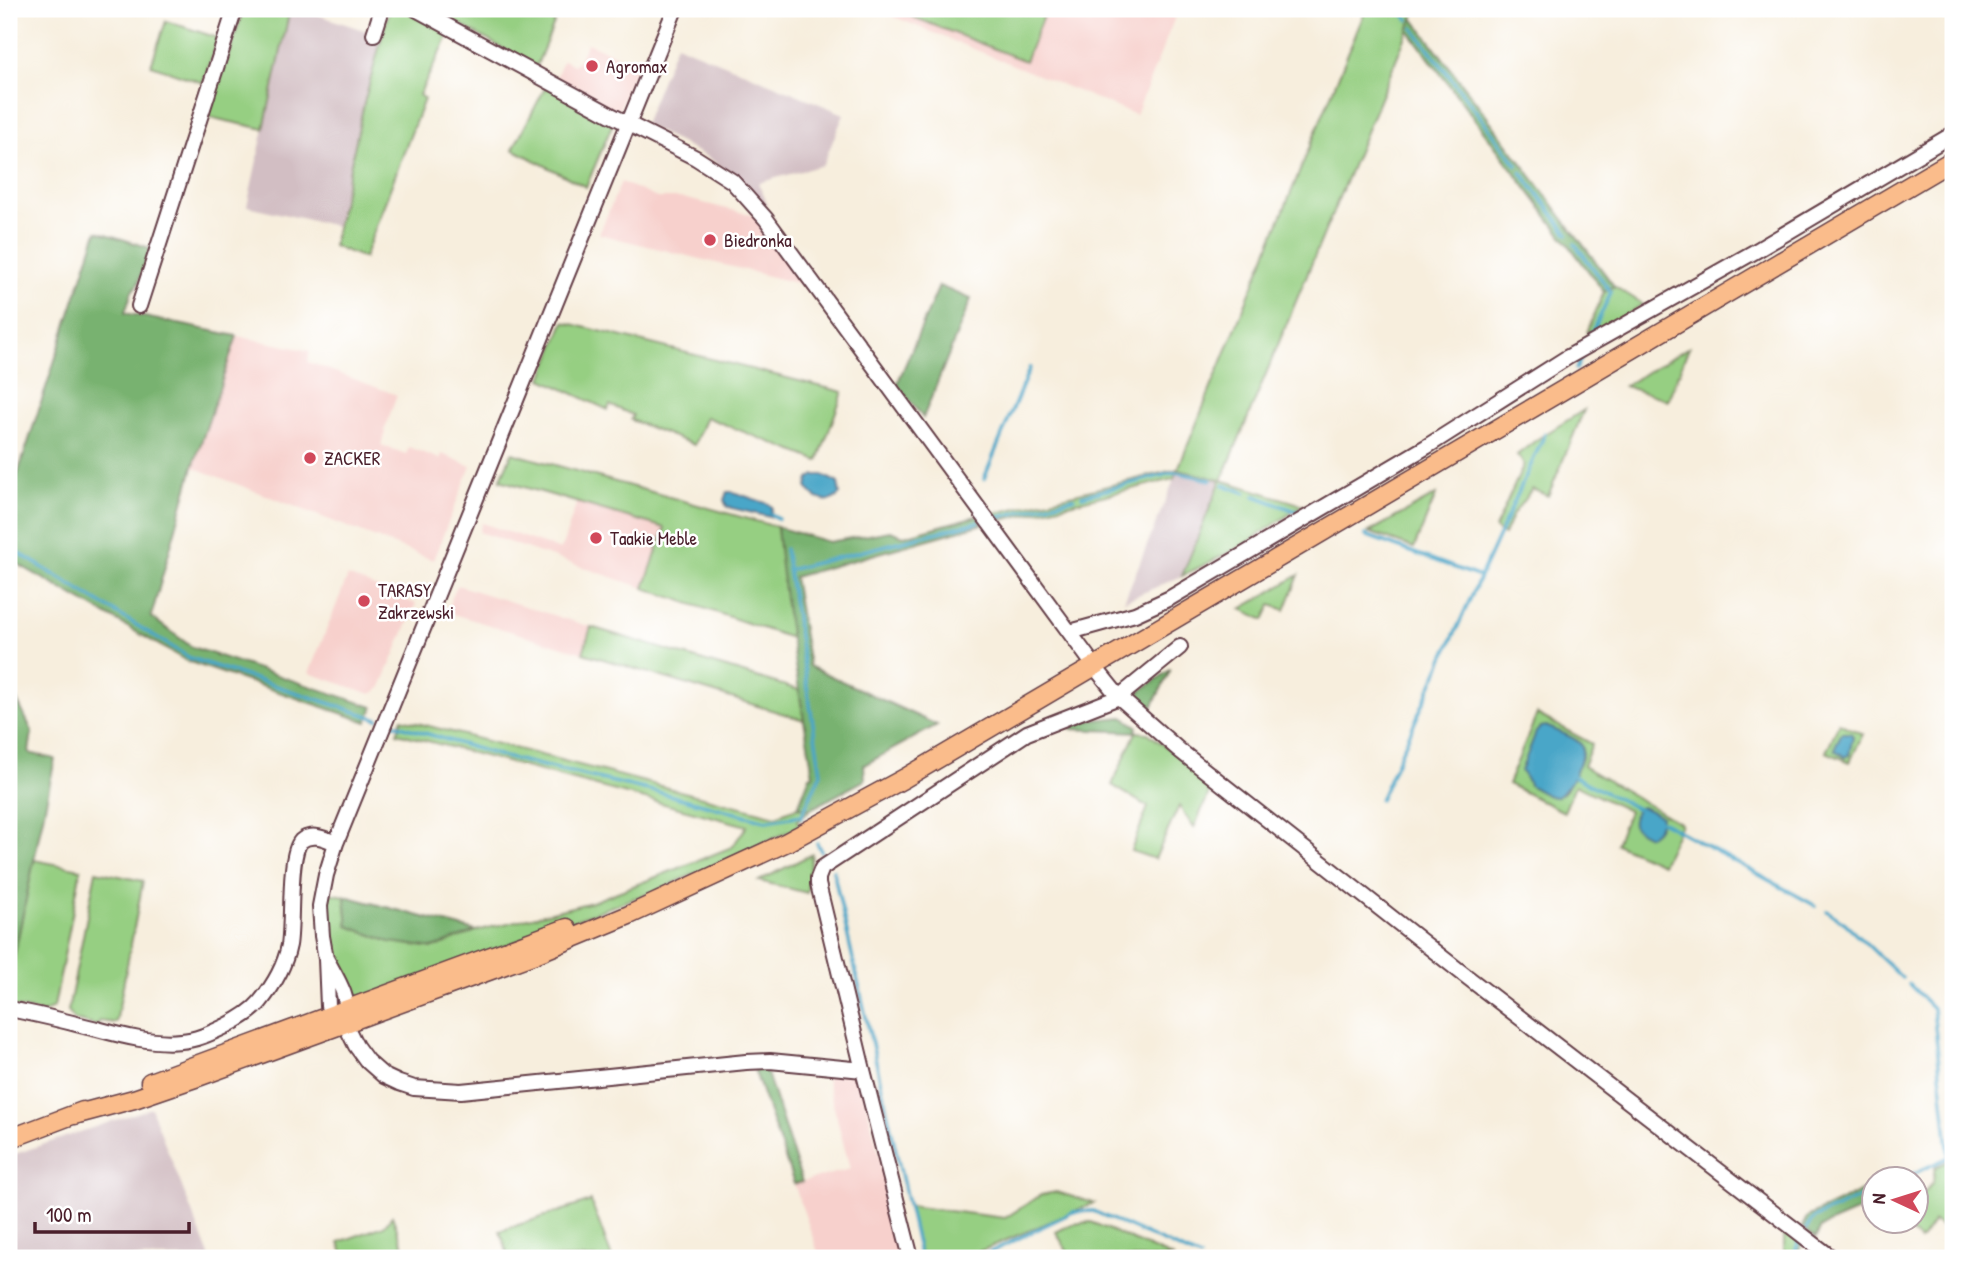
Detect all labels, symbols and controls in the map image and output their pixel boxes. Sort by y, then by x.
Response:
place label: Agromax [606,53,668,79]
marker: Agromax [584,58,600,74]
place label: Biedronka [724,227,792,253]
marker: Biedronka [702,232,718,248]
place label: ZACKER [324,445,381,471]
marker: ZACKER [302,450,318,466]
place label: Taakie Meble [610,525,698,551]
marker: Taakie Meble [588,530,604,546]
place label: TARASY Zakrzewski [378,577,454,625]
marker: TARASY Zakrzewski [356,593,372,609]
north arrow [1860,1166,1930,1236]
scale bar [35,1190,189,1234]
text: N [1865,1193,1891,1205]
text: 100 m [46,1200,92,1229]

